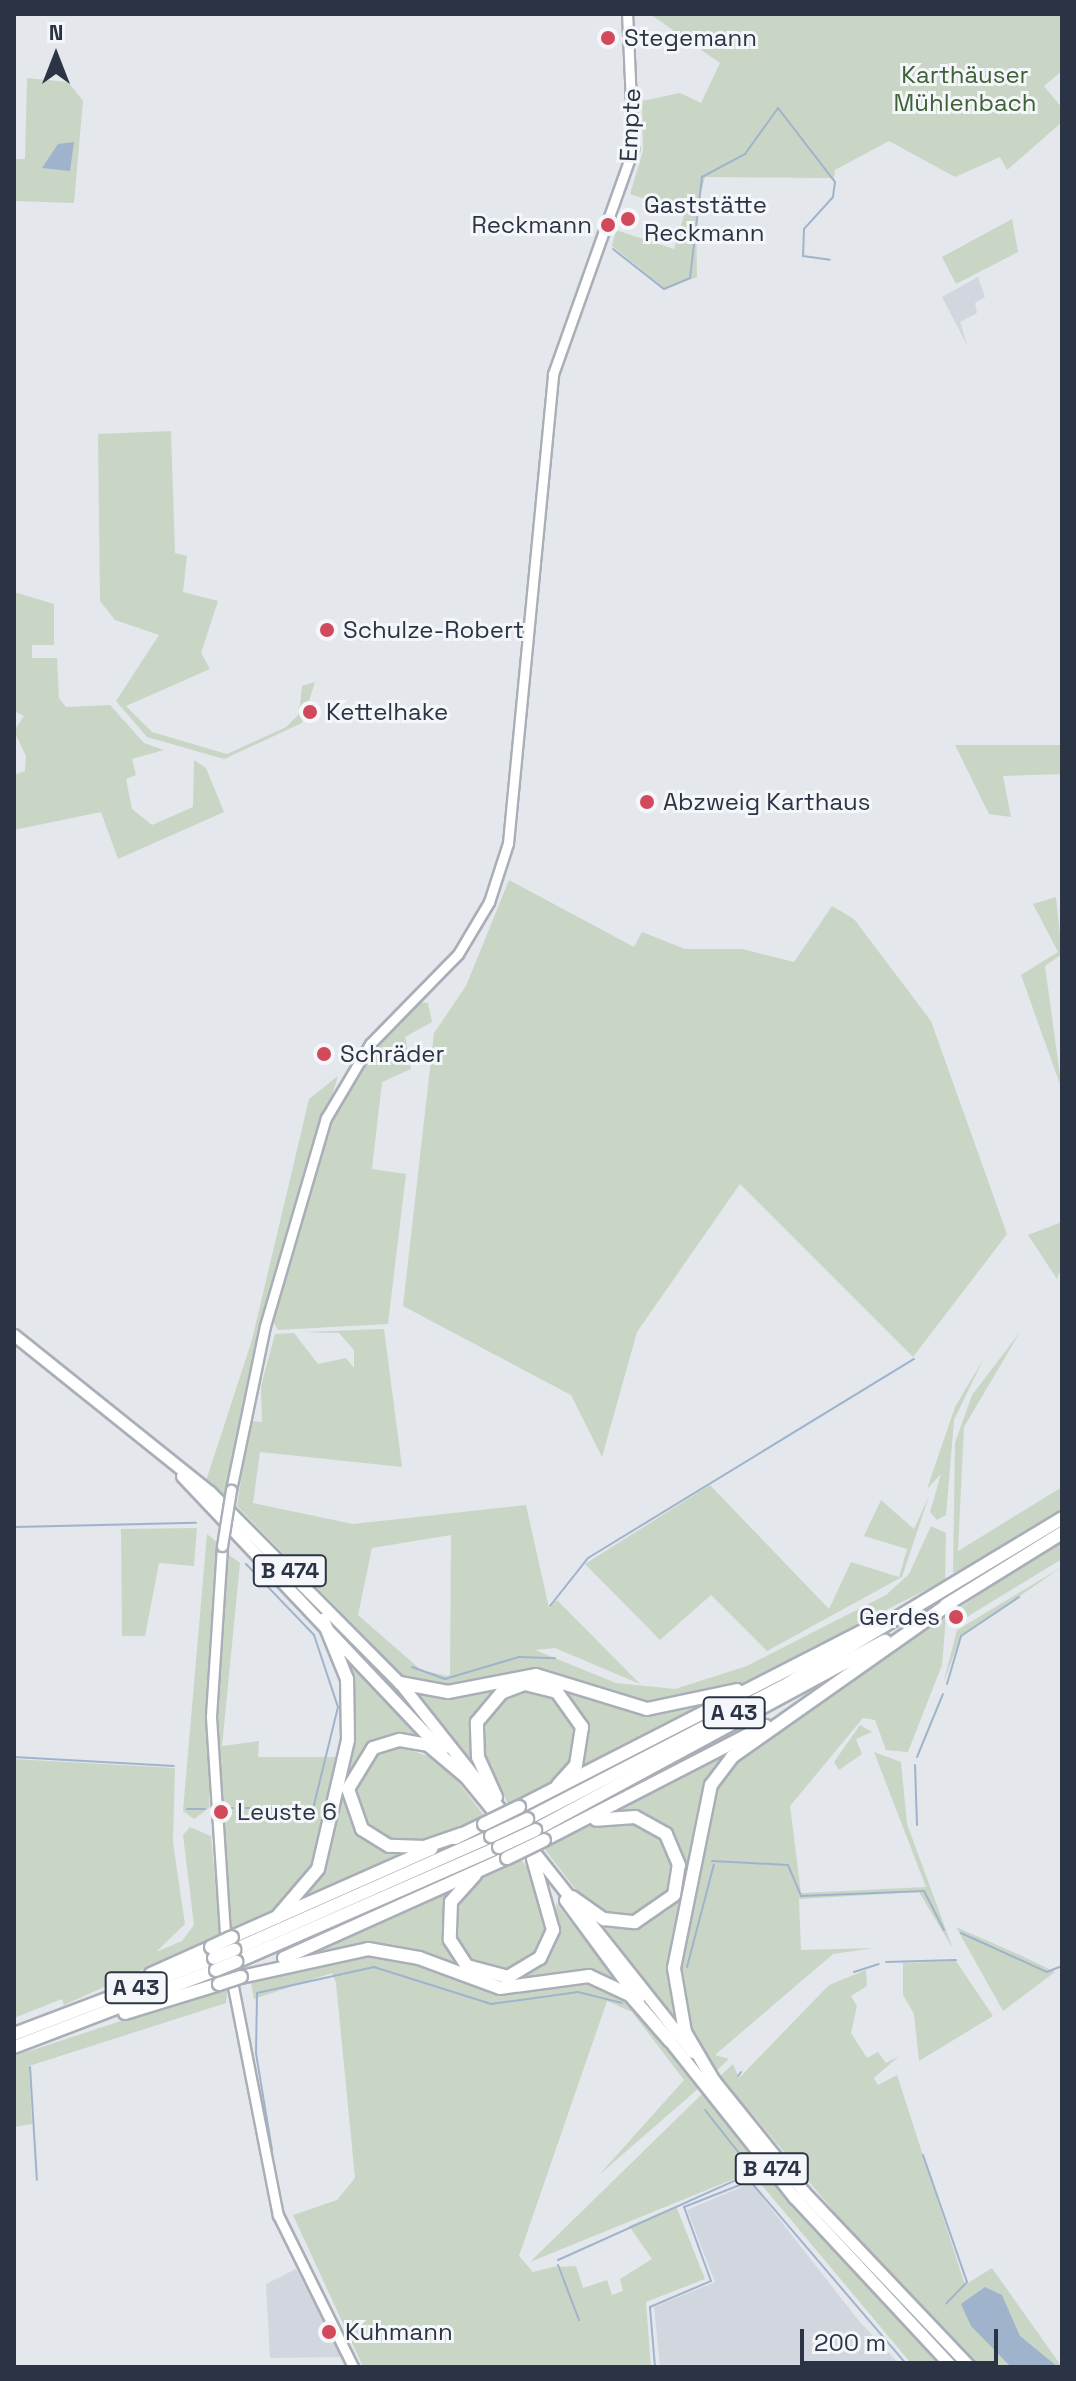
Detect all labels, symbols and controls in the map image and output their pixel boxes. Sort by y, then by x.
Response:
north arrow [16,16,96,96]
text: N [49,18,63,46]
place label: Stegemann [624,24,757,52]
marker: Stegemann [599,29,617,47]
park label: Karthäuser Mühlenbach [894,61,1036,117]
street label: Empte [614,87,646,163]
place label: Gaststätte Reckmann [644,191,767,247]
marker: Gaststätte Reckmann [619,210,637,228]
place label: Reckmann [472,211,592,239]
marker: Reckmann [599,216,617,234]
place label: Schulze-Robert [343,616,524,644]
marker: Schulze-Robert [318,621,336,639]
place label: Kettelhake [326,698,448,726]
marker: Kettelhake [301,703,319,721]
place label: Abzweig Karthaus [663,788,870,816]
marker: Abzweig Karthaus [638,793,656,811]
place label: Schräder [340,1040,445,1068]
marker: Schräder [315,1045,333,1063]
road number: B 474 [252,1553,328,1589]
place label: Gerdes [859,1603,940,1631]
marker: Gerdes [947,1608,965,1626]
road number: A 43 [702,1695,766,1731]
place label: Leuste 6 [237,1798,337,1826]
marker: Leuste 6 [212,1803,230,1821]
road number: A 43 [104,1970,168,2006]
road number: B 474 [734,2151,810,2187]
scale bar [804,2313,1002,2363]
place label: Kuhmann [345,2318,453,2346]
marker: Kuhmann [320,2323,338,2341]
text: 200 m [814,2327,886,2358]

